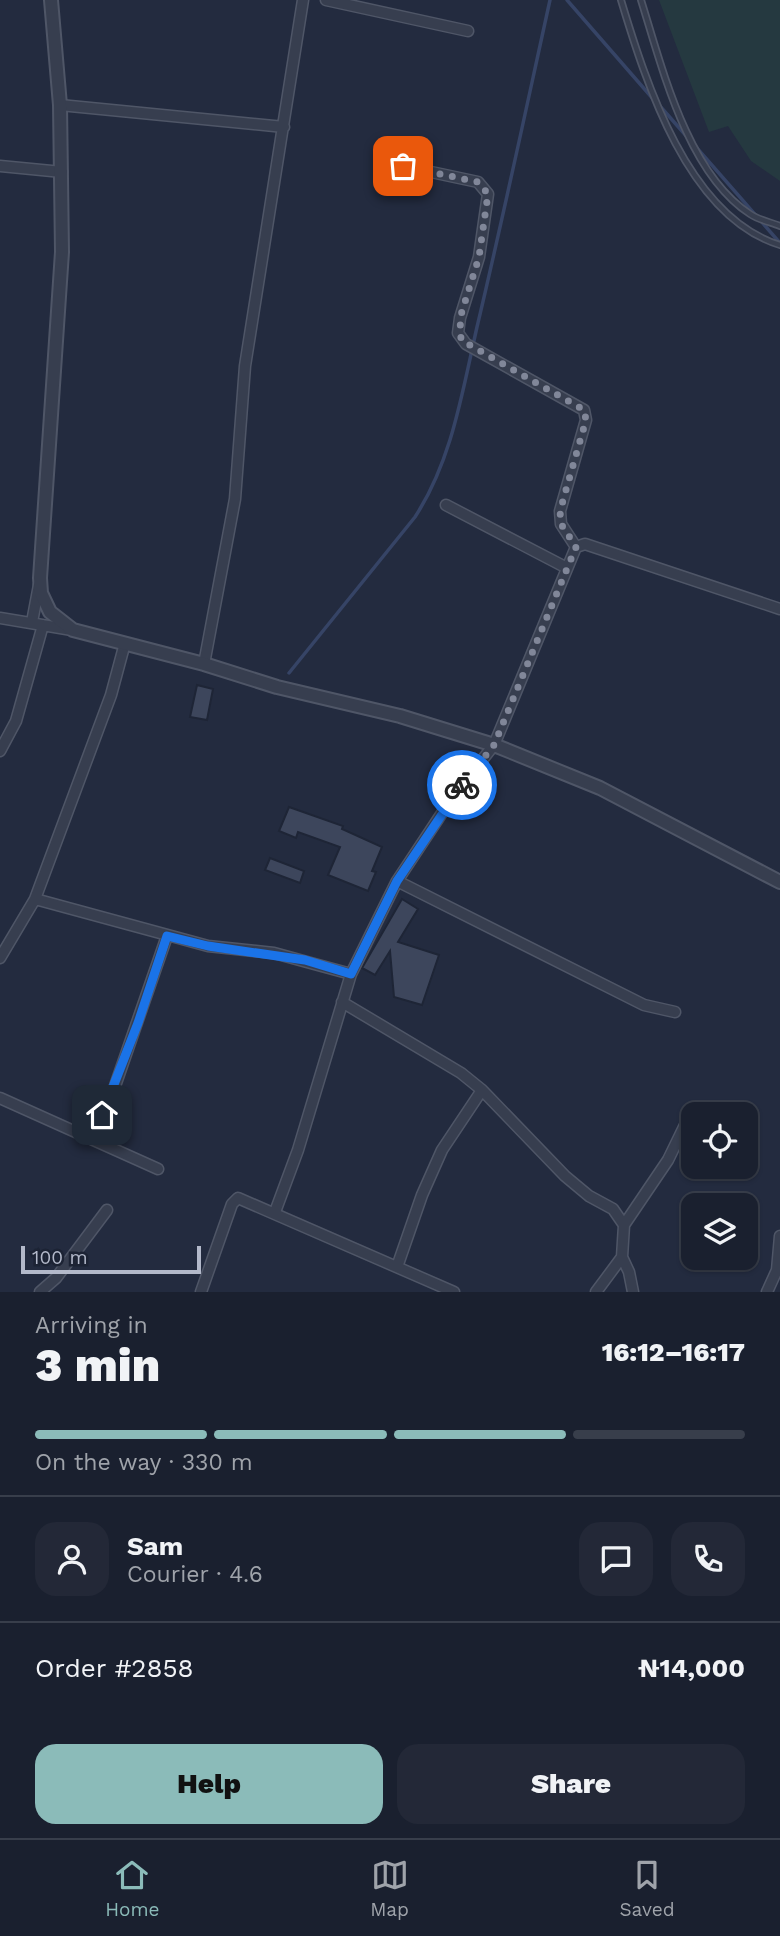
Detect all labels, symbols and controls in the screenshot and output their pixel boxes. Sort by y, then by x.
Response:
pin [373,136,433,196]
icon: bag [384,147,422,185]
courier [427,750,497,820]
icon: bike [443,766,481,804]
pin [72,1085,132,1145]
icon: home [83,1096,121,1134]
map controls [681,1102,758,1270]
button: locate [681,1102,758,1179]
button: layers [681,1193,758,1270]
scale bar [21,1243,201,1275]
text: 100 m [32,1246,88,1269]
text: Arriving in [35,1312,148,1339]
text: 16:12–16:17 [602,1337,745,1367]
text: 3 min [35,1338,160,1392]
text: On the way · 330 m [35,1449,253,1476]
button: person [35,1522,109,1596]
button: chat [579,1522,653,1596]
button: phone [671,1522,745,1596]
text: Sam [127,1531,183,1561]
text: Courier · 4.6 [127,1561,263,1588]
text: Order #2858 [35,1653,194,1683]
text: ₦14,000 [638,1653,745,1683]
button: Help [35,1744,383,1824]
button: Share [397,1744,745,1824]
tab: Home [105,1856,160,1921]
tab: Map [370,1856,409,1921]
tab: Saved [619,1856,675,1921]

